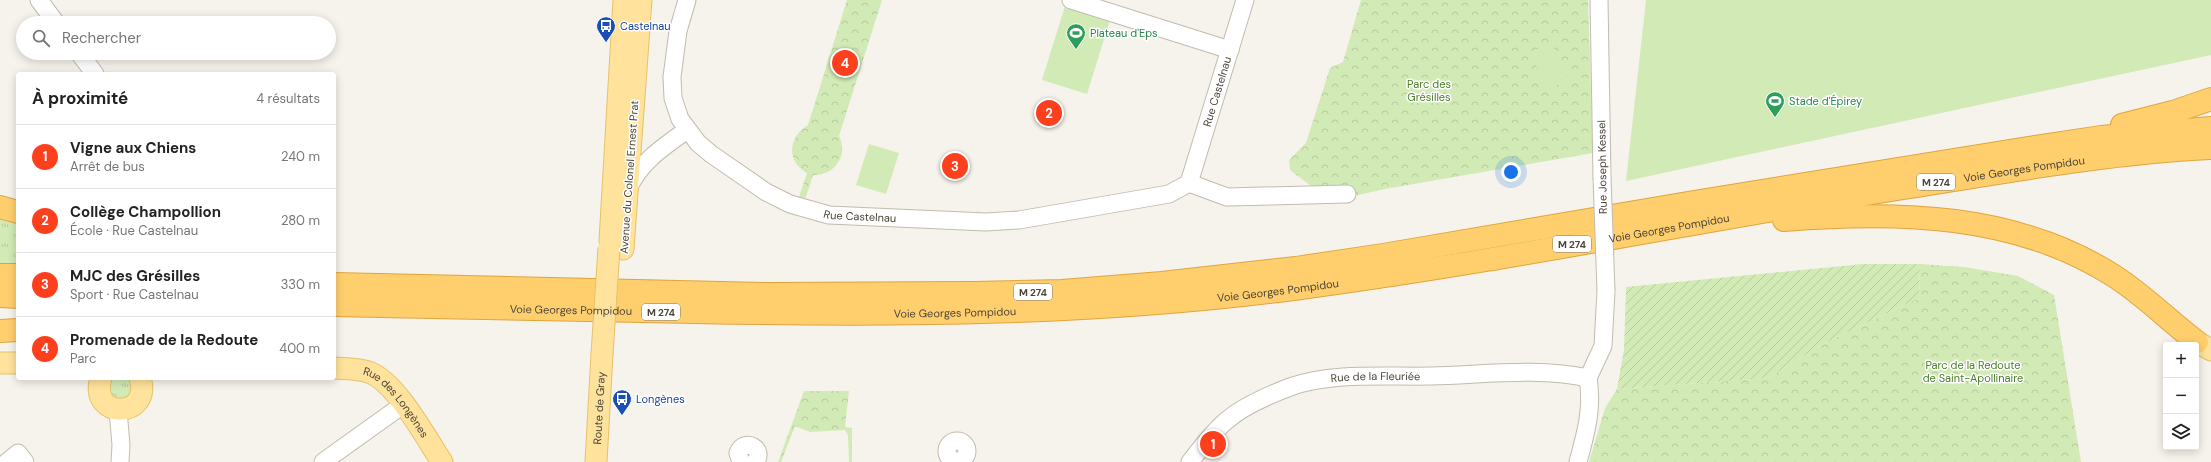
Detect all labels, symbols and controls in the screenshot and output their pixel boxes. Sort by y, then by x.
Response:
bus stop icon: Castelnau [595,15,617,43]
search box [16,16,336,60]
place label: Castelnau [620,19,671,33]
sports icon: Plateau d'Eps [1065,22,1087,50]
place label: Plateau d'Eps [1090,26,1158,40]
icon: search [30,27,52,49]
text: Rechercher [62,28,141,48]
pin: 4 [832,48,858,78]
street label: Rue Castelnau [1200,55,1234,128]
park label: Parc des Grésilles [1407,77,1451,104]
text: À proximité [32,87,128,109]
text: 4 résultats [256,90,320,107]
sports icon: Stade d'Épirey [1764,90,1786,118]
place label: Stade d'Épirey [1789,94,1862,108]
pin: 2 [1036,98,1062,128]
street label: Avenue du Colonel Ernest Prat [617,100,641,254]
street label: Rue Joseph Kessel [1594,120,1610,214]
text: Vigne aux Chiens [70,138,196,158]
text: 1 [43,148,47,165]
text: 240 m [281,148,320,165]
pin: 3 [942,151,968,181]
street label: Voie Georges Pompidou [1962,153,2086,185]
text: Arrêt de bus [70,158,145,175]
your location [1501,162,1521,182]
road number: M 274 [1917,174,1955,190]
text: Collège Champollion [70,202,221,222]
street label: Rue Castelnau [822,207,897,225]
street label: Voie Georges Pompidou [1608,211,1730,246]
text: 2 [41,212,49,229]
text: 280 m [281,212,320,229]
text: École · Rue Castelnau [70,222,198,239]
road number: M 274 [1553,236,1591,252]
text: MJC des Grésilles [70,266,200,286]
text: 3 [41,276,49,293]
text: 330 m [281,276,320,293]
street label: Voie Georges Pompidou [1217,276,1340,305]
road number: M 274 [1014,284,1052,300]
text: Sport · Rue Castelnau [70,286,199,303]
street label: Voie Georges Pompidou [510,302,632,318]
road number: M 274 [642,304,680,320]
street label: Voie Georges Pompidou [894,304,1016,321]
text: Promenade de la Redoute [70,330,258,350]
text: 4 [41,340,49,357]
text: 400 m [279,340,320,357]
map controls [2163,342,2199,450]
button: + [2163,342,2199,378]
text: Parc [70,350,96,367]
park label: Parc de la Redoute de Saint-Apollinaire [1923,358,2023,385]
street label: Rue des Longènes [362,364,432,440]
street label: Rue de la Fleuriée [1330,369,1420,385]
street label: Route de Gray [590,371,608,445]
button: − [2163,378,2199,414]
bus stop icon: Longènes [611,388,633,416]
place label: Longènes [636,392,685,406]
button: layers [2163,414,2199,450]
pin: 1 [1200,429,1226,459]

